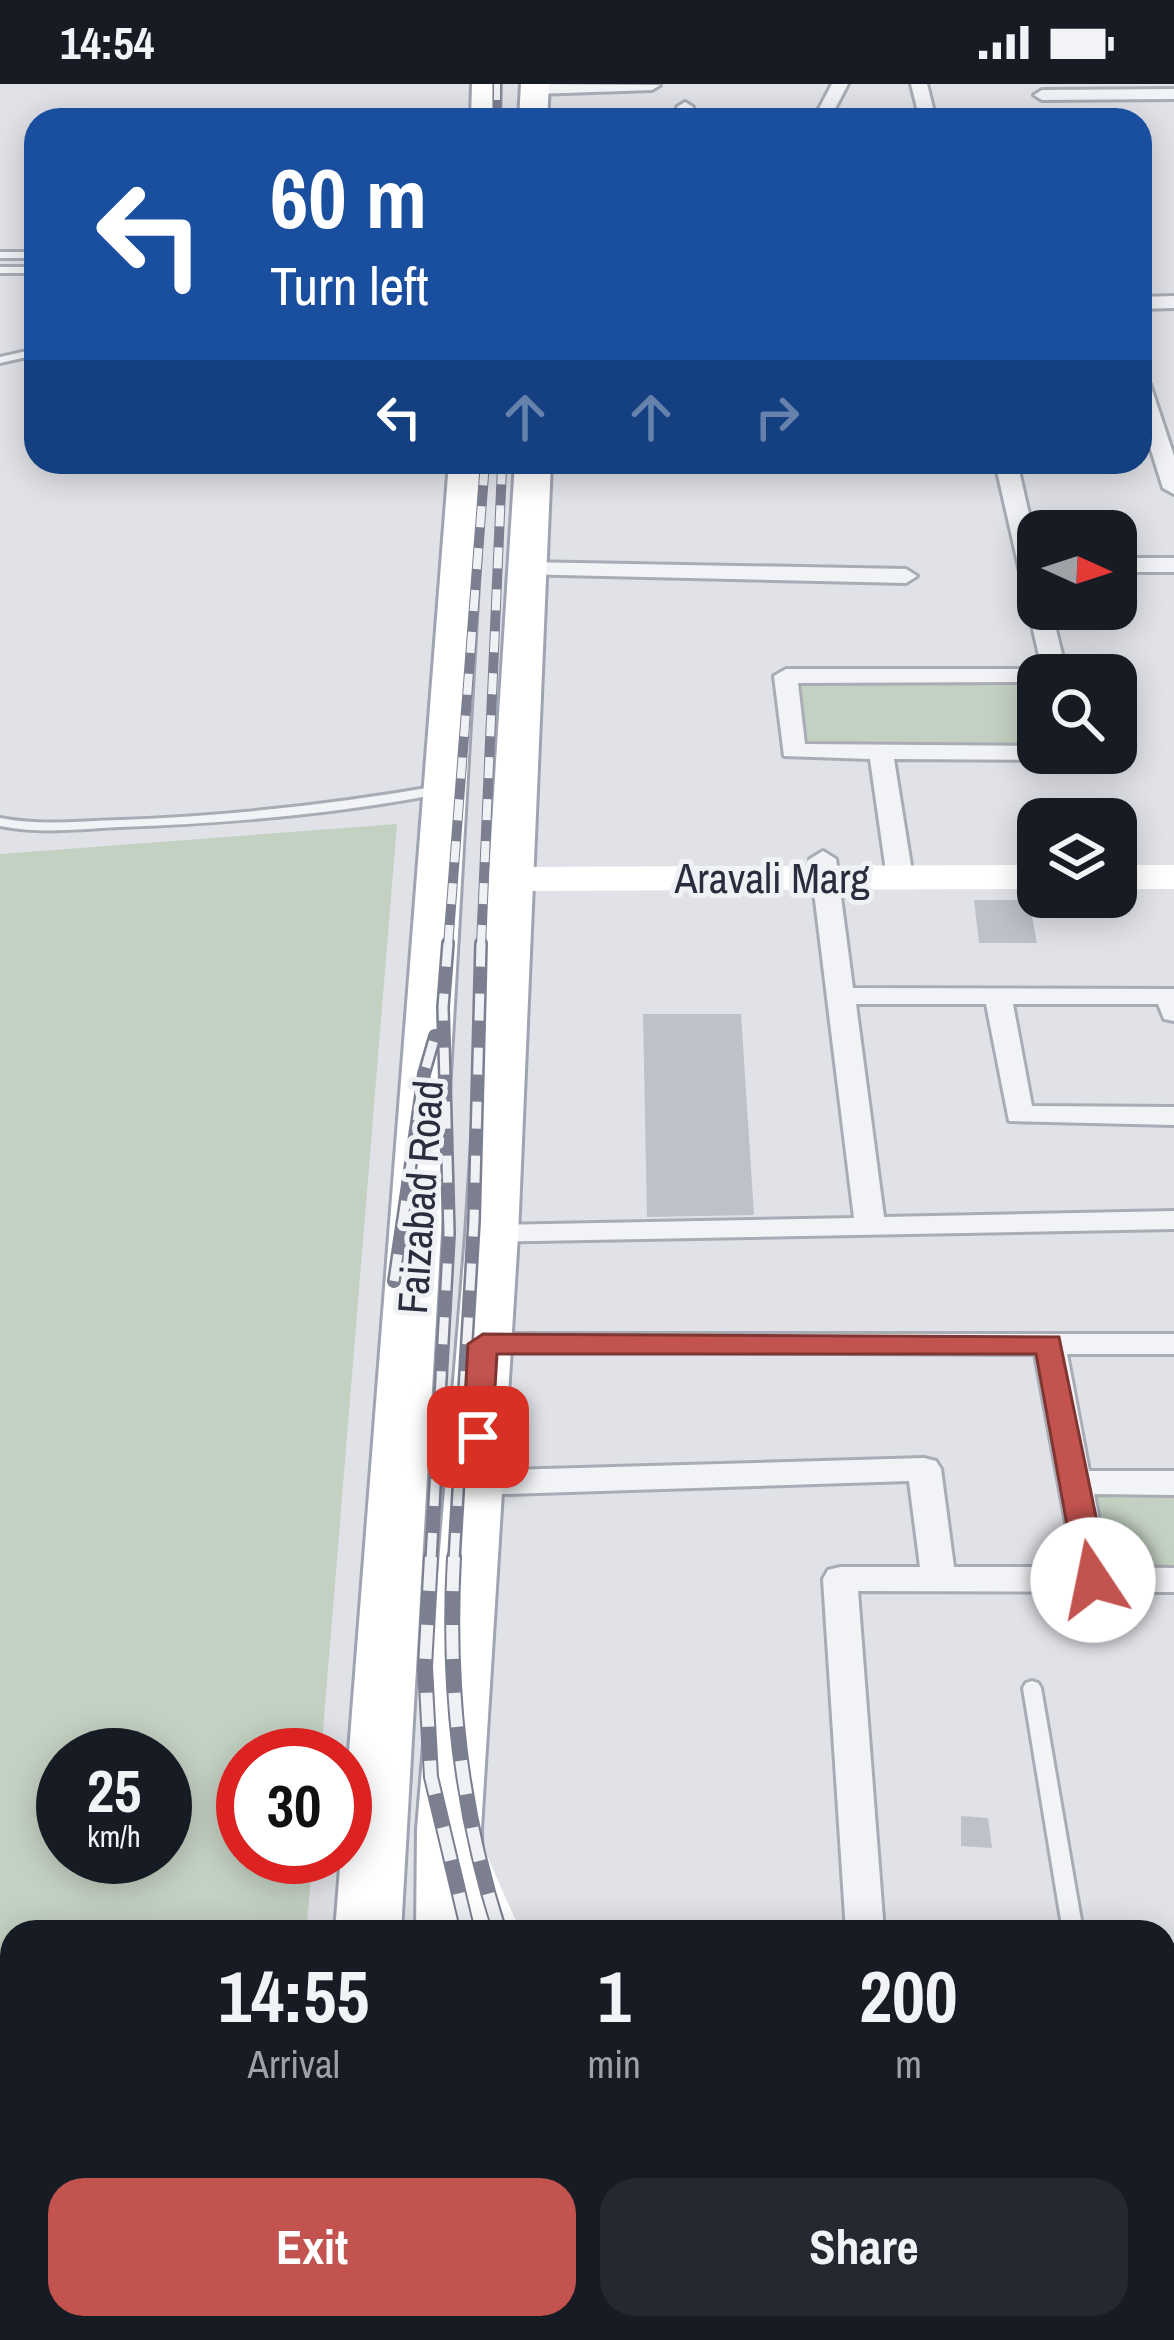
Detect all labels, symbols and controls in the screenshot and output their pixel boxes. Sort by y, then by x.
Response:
text: 14:54 [60,12,154,73]
text: 60 m [270,141,427,254]
icon: left [72,156,228,312]
text: Turn left [270,249,429,322]
icon: left [366,384,432,450]
icon: ahead [492,384,558,450]
icon: ahead [618,384,684,450]
icon: right [744,384,810,450]
north arrow [1017,510,1137,630]
map controls [1017,510,1137,918]
button: search [1017,654,1137,774]
button: layers [1017,798,1137,918]
street label: Aravali Marg [673,850,870,906]
street label: Faizabad Road [384,1078,456,1316]
pin [427,1386,529,1488]
icon: arrive [445,1404,511,1470]
position arrow [1030,1517,1156,1643]
speed limit sign: 30 [216,1728,372,1884]
text: 25 [87,1750,141,1831]
text: km/h [87,1816,141,1856]
text: 14:55 [218,1947,369,2044]
text: 1 [598,1947,631,2044]
text: 200 [859,1947,958,2044]
text: Arrival [248,2038,340,2090]
text: min [588,2038,641,2090]
text: m [895,2038,922,2090]
button: Exit [48,2178,576,2316]
button: Share [600,2178,1128,2316]

